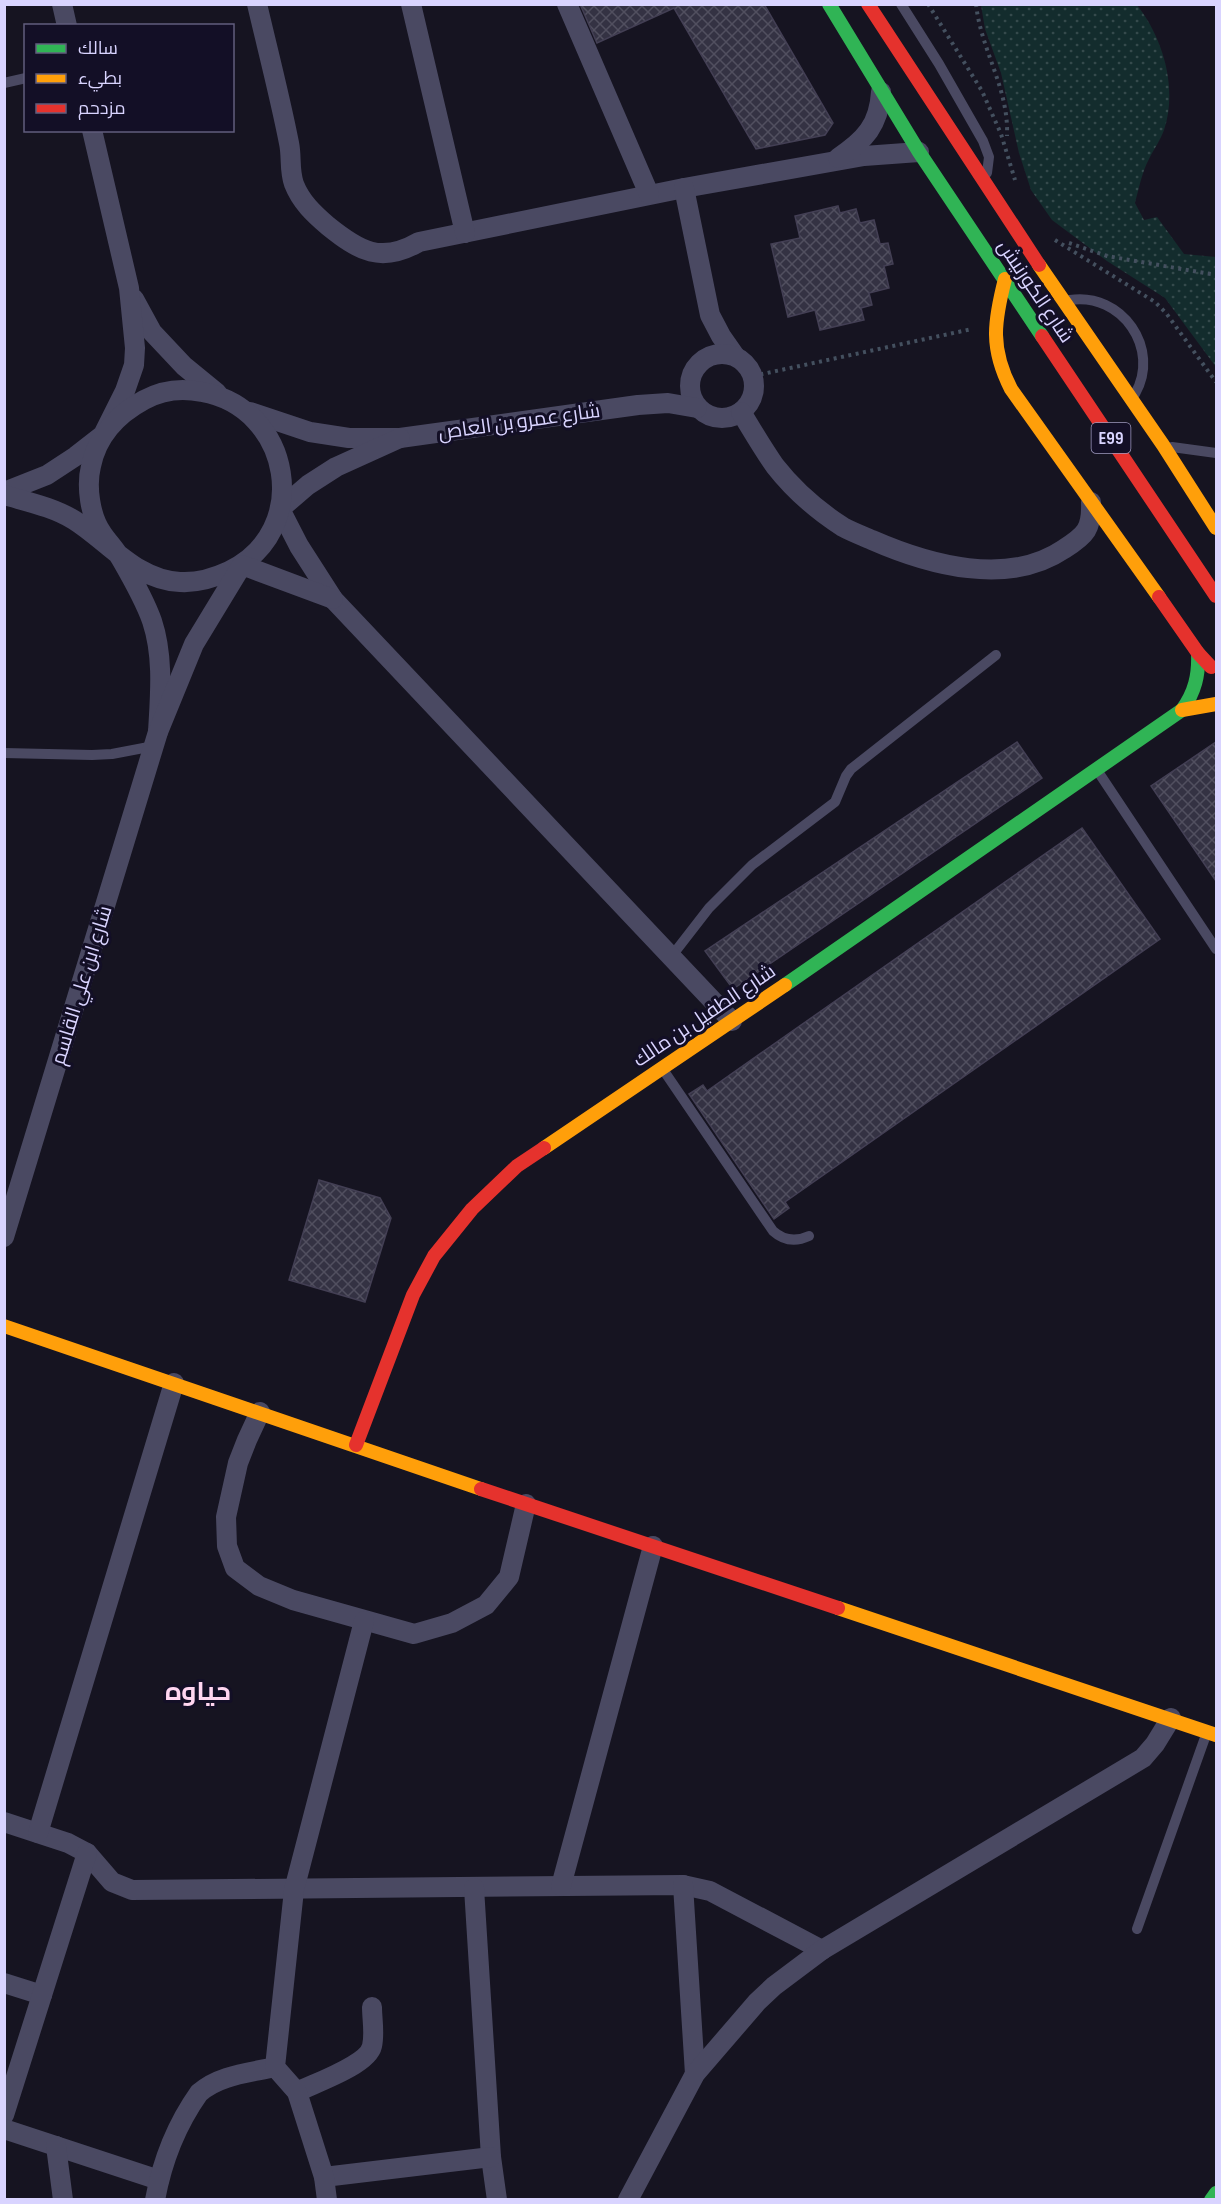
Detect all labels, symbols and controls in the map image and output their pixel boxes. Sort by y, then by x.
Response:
legend [24,24,234,132]
text: سالك [78,38,118,59]
text: بطيء [78,68,122,92]
text: مزدحم [78,98,126,120]
street label: شارع الكورنيش [991,236,1078,348]
street label: شارع عمرو بن العاص [437,399,602,446]
road number: E99 [1092,423,1130,453]
street label: شارع ابن علي القاسم [46,903,120,1069]
street label: شارع الطفيل بن مالك [629,959,781,1073]
district label: حياوه [165,1677,231,1708]

